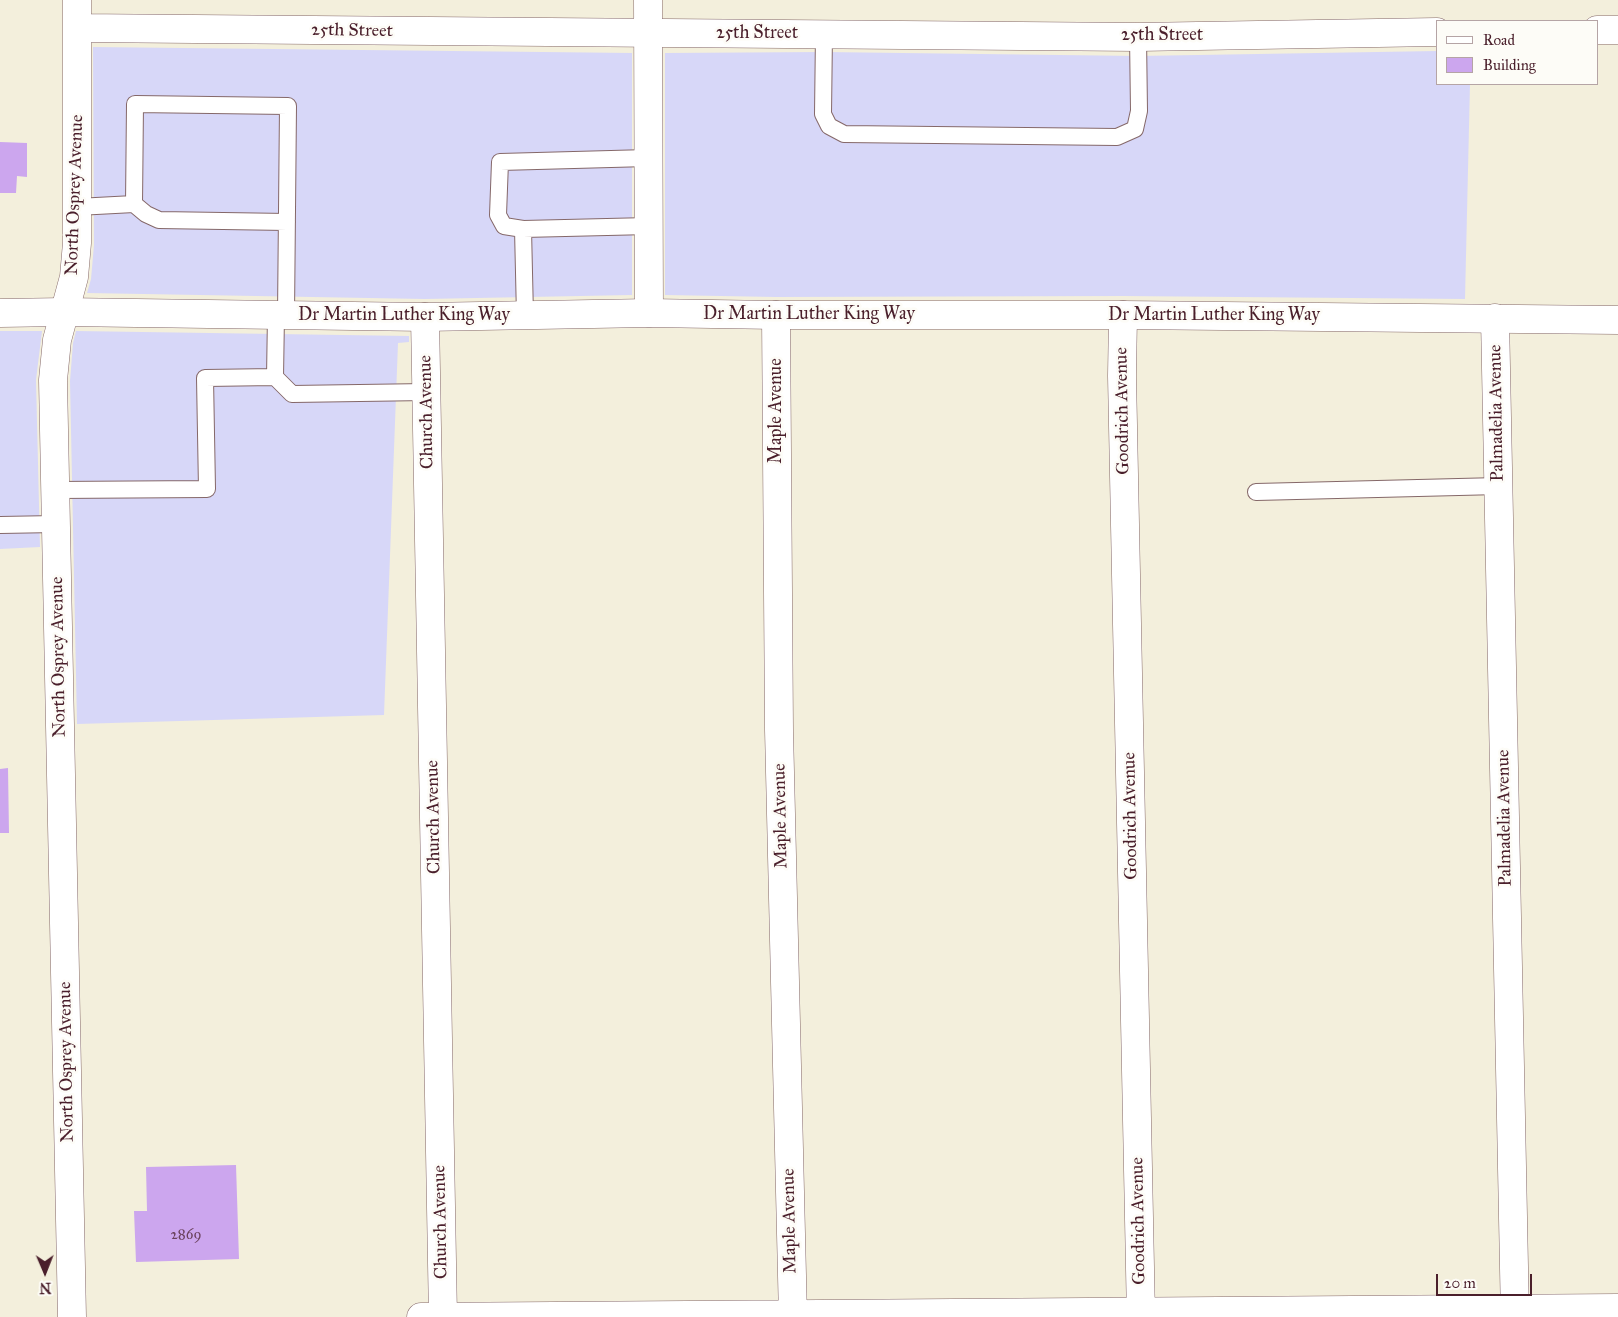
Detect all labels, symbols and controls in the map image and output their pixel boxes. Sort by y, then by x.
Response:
street label: 25th Street [311,19,393,43]
legend [1436,20,1598,85]
street label: 25th Street [716,23,798,45]
street label: 25th Street [1121,25,1203,47]
text: Road [1483,31,1515,49]
text: Building [1483,56,1536,74]
street label: North Osprey Avenue [61,114,89,276]
street label: Dr Martin Luther King Way [703,304,915,326]
street label: Dr Martin Luther King Way [298,305,510,327]
street label: Dr Martin Luther King Way [1108,305,1320,327]
street label: Palmadelia Avenue [1485,344,1509,482]
street label: Goodrich Avenue [1111,347,1135,475]
street label: Church Avenue [415,355,439,469]
street label: Maple Avenue [766,358,788,464]
street label: North Osprey Avenue [47,576,71,738]
street label: Palmadelia Avenue [1493,749,1517,887]
street label: Goodrich Avenue [1119,752,1143,880]
street label: Church Avenue [422,760,446,874]
street label: Maple Avenue [769,763,793,869]
street label: North Osprey Avenue [55,981,79,1143]
street label: Goodrich Avenue [1127,1157,1151,1285]
street label: Church Avenue [429,1165,453,1279]
street label: Maple Avenue [778,1168,802,1274]
house number: 2869 [170,1226,202,1244]
north arrow [20,1247,70,1297]
scale bar [1438,1264,1534,1296]
text: 20 m [1444,1274,1476,1292]
text: N [39,1279,51,1296]

